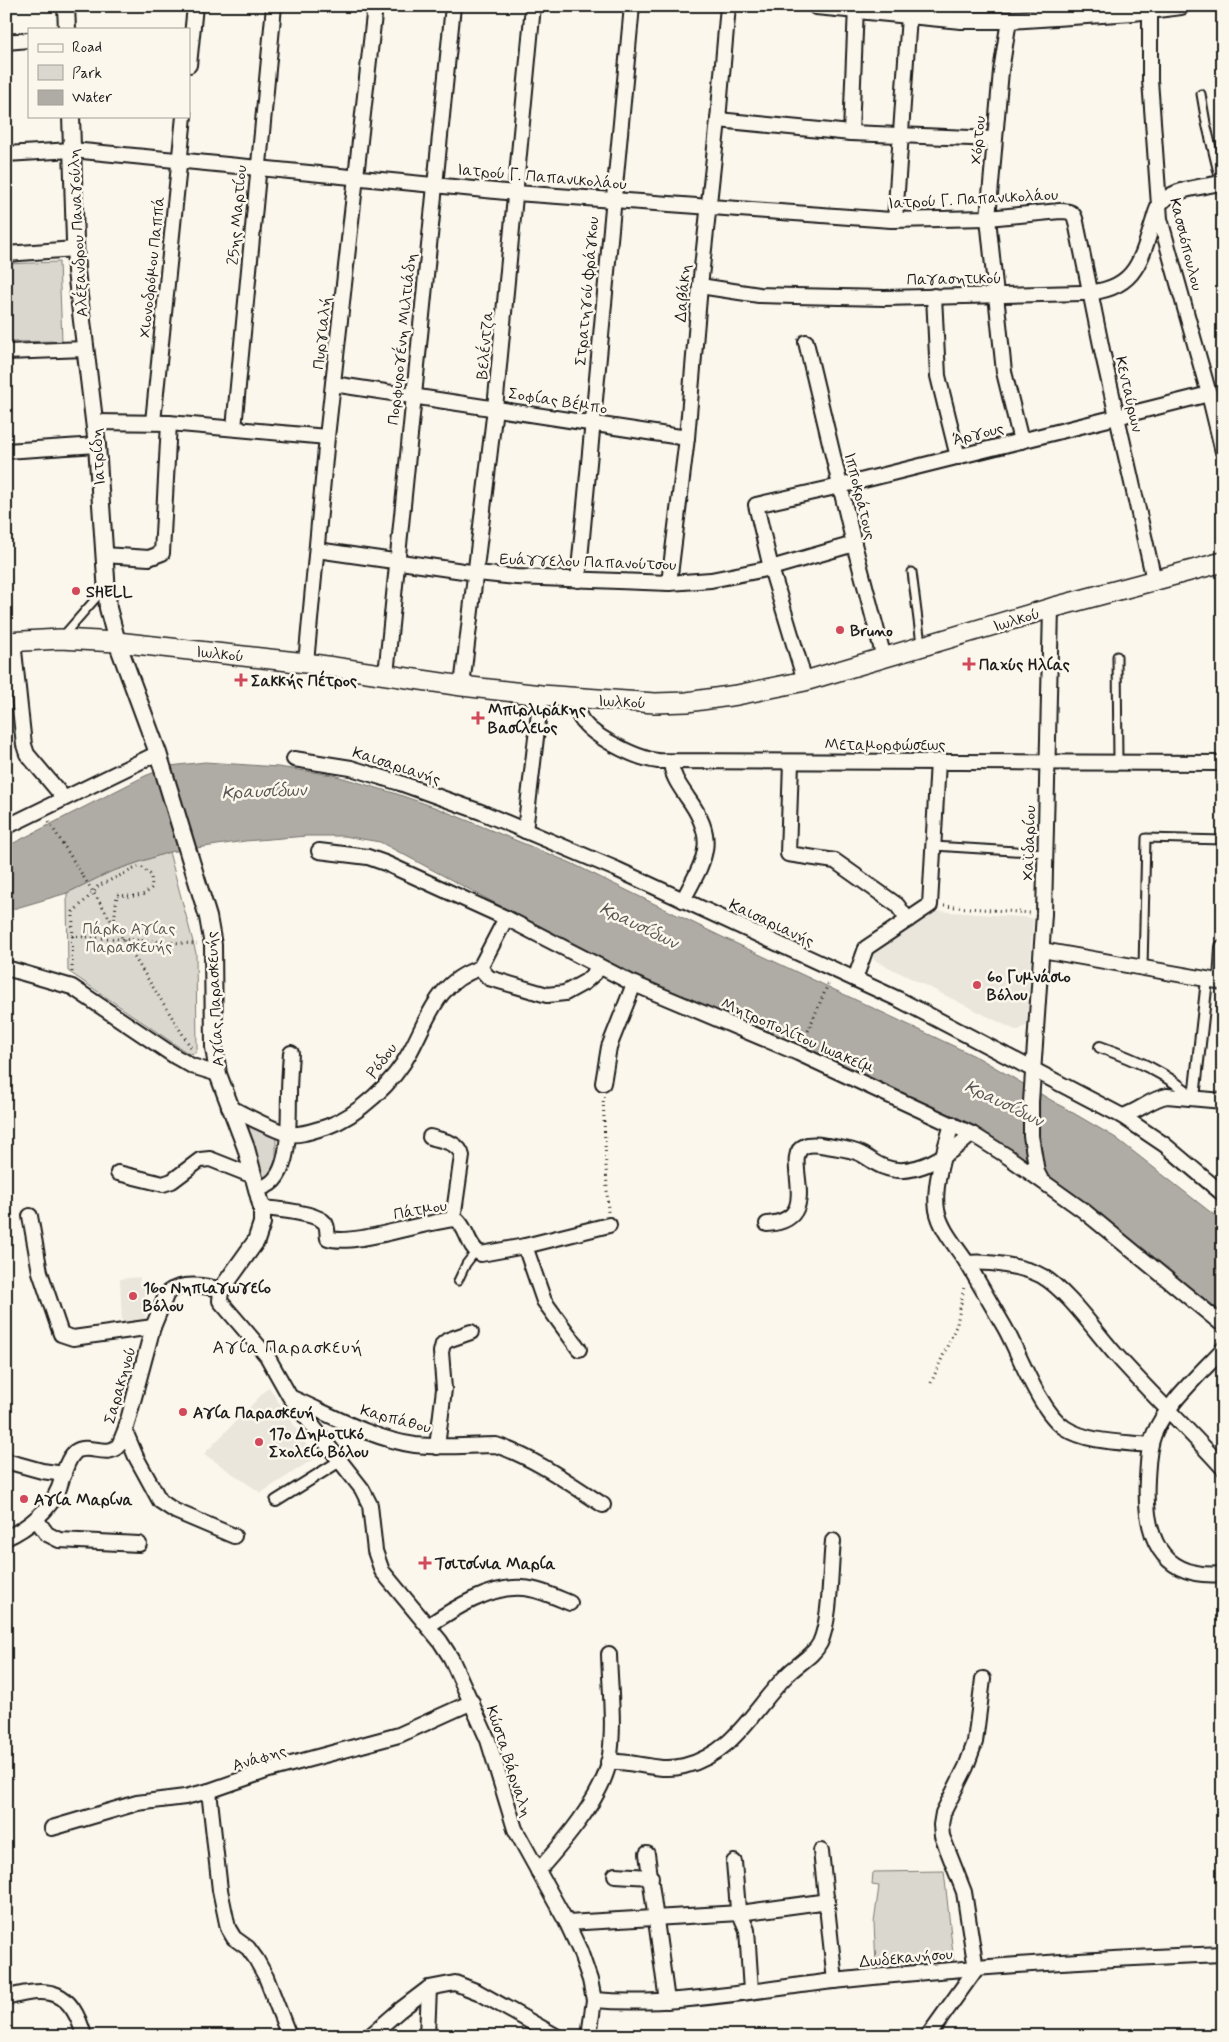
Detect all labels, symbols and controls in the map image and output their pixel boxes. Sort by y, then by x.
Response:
legend [28,28,190,118]
text: Road [72,38,102,58]
text: Park [72,64,102,84]
text: Water [72,88,112,108]
street label: Χόρτου [966,115,991,165]
street label: Αλέξανδρου Παναγούλη [63,148,93,318]
street label: Ιατρού Γ. Παπανικολάου [456,160,628,195]
street label: 25ης Μαρτίου [223,164,252,266]
street label: Ιατρού Γ. Παπανικολάου [887,185,1059,214]
street label: Χιονοδρόμου Παππά [135,195,170,339]
street label: Κασσιόπουλου [1164,196,1207,293]
street label: Στρατηγού Φράγκου [571,216,604,367]
street label: Πορφυρογένη Μιλτιάδη [382,252,422,426]
street label: Δαβάκη [670,263,696,323]
street label: Παγασητικού [906,268,1002,291]
street label: Πυργιαλή [308,296,337,371]
street label: Βελέντζα [471,310,499,380]
street label: Κενταύρων [1110,354,1147,434]
street label: Σοφίας Βέμπο [507,382,609,420]
street label: Άργους [951,418,1006,451]
street label: Ιατρίδη [86,427,111,486]
street label: Ιπποκράτους [839,450,881,542]
street label: Ευάγγελου Παπανούτσου [499,549,677,576]
place label: SHELL [86,582,134,603]
marker: SHELL [70,585,82,597]
street label: Ιωλκού [990,603,1042,637]
place label: Bruno [850,621,893,642]
marker: Bruno [834,624,846,636]
street label: Ιωλκού [195,642,245,667]
place label: Παχύς Ηλίας [979,655,1070,676]
marker: Παχύς Ηλίας [963,658,975,670]
place label: Σακκής Πέτρος [251,670,357,692]
marker: Σακκής Πέτρος [235,674,247,686]
street label: Ιωλκού [597,691,646,714]
place label: Μπιρλιράκης Βασίλειος [488,700,586,739]
marker: Μπιρλιράκης Βασίλειος [472,712,484,724]
street label: Μεταμορφώσεως [825,735,945,756]
street label: Καισαριανής [350,742,443,791]
water label: Κραυσίδων [221,778,309,805]
street label: Χαϊδαρίου [1018,805,1041,881]
street label: Καισαριανής [725,894,817,952]
water label: Κραυσίδων [595,897,684,956]
park label: Πάρκο Αγίας Παρασκευής [82,919,176,958]
street label: Αγίας Παρασκευής [201,931,230,1067]
place label: 6ο Γυμνάσιο Βόλου [987,967,1071,1006]
marker: 6ο Γυμνάσιο Βόλου [971,979,983,991]
street label: Μητροπολίτου Ιωακείμ [718,993,877,1080]
street label: Ρόδου [362,1039,402,1083]
water label: Κραυσίδων [960,1075,1049,1134]
street label: Πάτμου [392,1195,449,1225]
place label: 16ο Νηπιαγωγείο Βόλου [143,1278,271,1317]
marker: 16ο Νηπιαγωγείο Βόλου [127,1290,139,1302]
district label: Αγία Παρασκευή [213,1336,363,1360]
street label: Σαρακηνού [99,1345,141,1426]
street label: Καρπάθου [358,1400,433,1439]
place label: Αγία Παρασκευή [193,1403,315,1424]
marker: Αγία Παρασκευή [177,1406,189,1418]
place label: 17ο Δημοτικό Σχολείο Βόλου [269,1424,369,1463]
marker: 17ο Δημοτικό Σχολείο Βόλου [253,1436,265,1448]
place label: Αγία Μαρίνα [34,1490,134,1511]
marker: Αγία Μαρίνα [18,1493,30,1505]
place label: Τσιτσίνια Μαρία [434,1554,557,1575]
marker: Τσιτσίνια Μαρία [419,1557,431,1569]
street label: Κώστα Βάρναλη [481,1703,537,1820]
street label: Ανάφης [230,1740,289,1777]
street label: Δωδεκανήσου [859,1944,954,1973]

